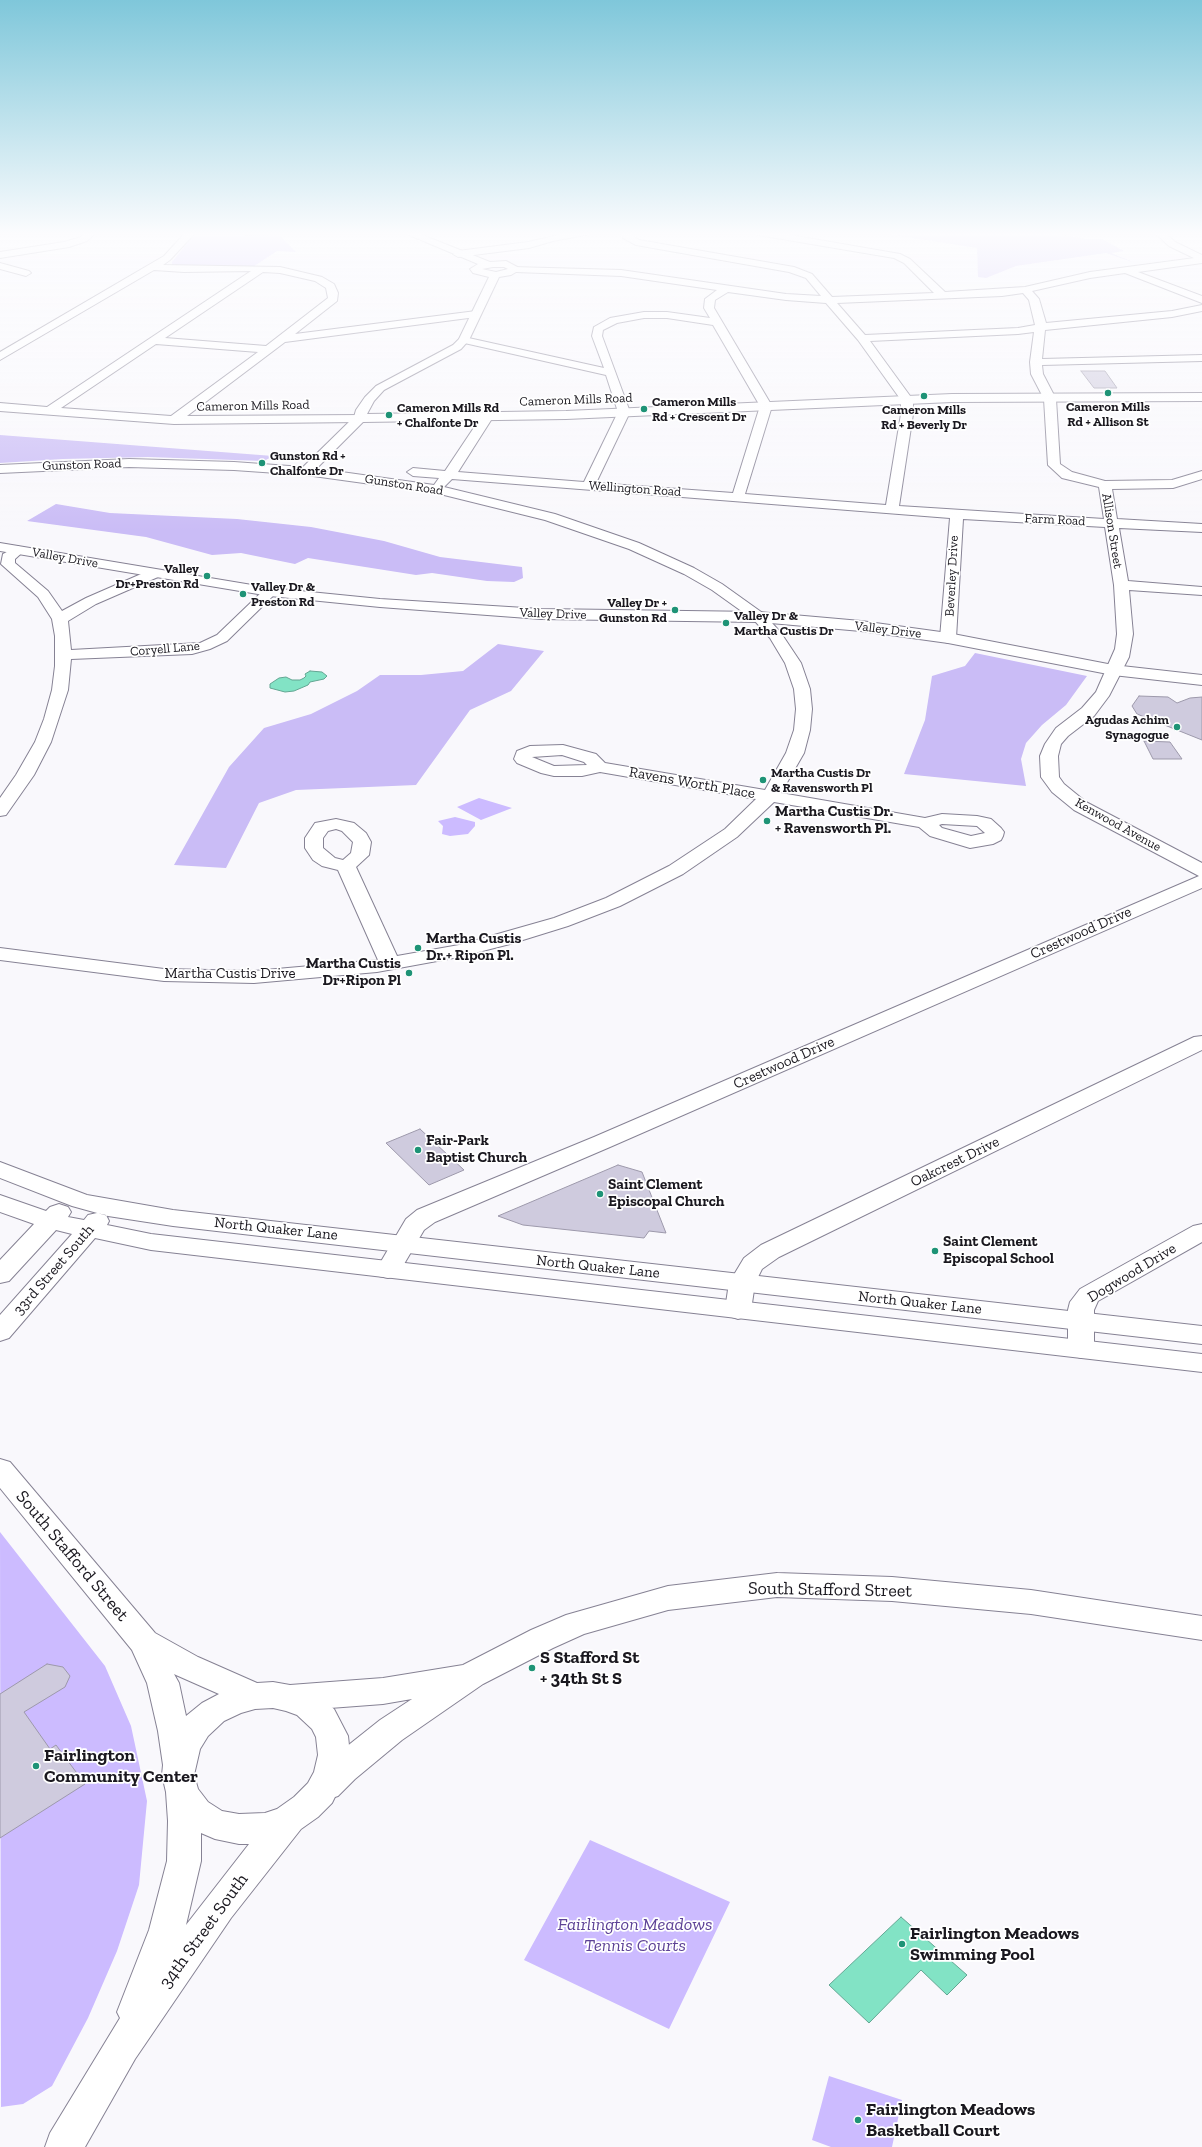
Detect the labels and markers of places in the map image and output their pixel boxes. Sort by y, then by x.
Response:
marker: Cameron Mills Rd + Allison St [1103,388,1113,398]
marker: Cameron Mills Rd + Beverly Dr [919,391,929,401]
place label: Cameron Mills Rd + Crescent Dr [652,394,747,425]
place label: Cameron Mills Rd + Allison St [1066,399,1150,430]
place label: Cameron Mills Rd + Chalfonte Dr [397,400,499,431]
place label: Cameron Mills Rd + Beverly Dr [881,402,967,433]
marker: Cameron Mills Rd + Crescent Dr [639,404,649,414]
marker: Cameron Mills Rd + Chalfonte Dr [384,410,394,420]
place label: Gunston Rd + Chalfonte Dr [270,448,346,479]
marker: Gunston Rd + Chalfonte Dr [257,458,267,468]
place label: Valley Dr+Preston Rd [115,561,199,592]
marker: Valley Dr+Preston Rd [202,571,212,581]
place label: Valley Dr & Preston Rd [251,579,315,610]
marker: Valley Dr & Preston Rd [238,589,248,599]
place label: Valley Dr + Gunston Rd [599,595,667,626]
marker: Valley Dr + Gunston Rd [670,605,680,615]
place label: Valley Dr & Martha Custis Dr [734,608,834,639]
marker: Valley Dr & Martha Custis Dr [721,618,731,628]
place label: Agudas Achim Synagogue [1085,712,1169,743]
marker: Agudas Achim Synagogue [1172,722,1182,732]
place label: Martha Custis Dr & Ravensworth Pl [771,765,873,796]
marker: Martha Custis Dr & Ravensworth Pl [758,775,768,785]
place label: Martha Custis Dr. + Ravensworth Pl. [775,803,893,838]
marker: Martha Custis Dr. + Ravensworth Pl. [762,816,772,826]
place label: Martha Custis Dr.+ Ripon Pl. [426,930,521,965]
marker: Martha Custis Dr.+ Ripon Pl. [413,943,423,953]
place label: Martha Custis Dr+Ripon Pl [306,955,401,990]
marker: Martha Custis Dr+Ripon Pl [404,968,414,978]
place label: Fair-Park Baptist Church [426,1132,527,1167]
marker: Fair-Park Baptist Church [413,1145,423,1155]
place label: Saint Clement Episcopal Church [608,1176,725,1211]
marker: Saint Clement Episcopal Church [595,1189,605,1199]
place label: Saint Clement Episcopal School [943,1233,1054,1268]
marker: Saint Clement Episcopal School [930,1246,940,1256]
place label: S Stafford St + 34th St S [540,1647,639,1690]
marker: S Stafford St + 34th St S [527,1663,537,1673]
place label: Fairlington Community Center [44,1745,198,1788]
marker: Fairlington Community Center [31,1761,41,1771]
place label: Fairlington Meadows Swimming Pool [910,1923,1079,1966]
marker: Fairlington Meadows Swimming Pool [897,1939,907,1949]
place label: Fairlington Meadows Basketball Court [866,2099,1035,2142]
marker: Fairlington Meadows Basketball Court [853,2115,863,2125]

